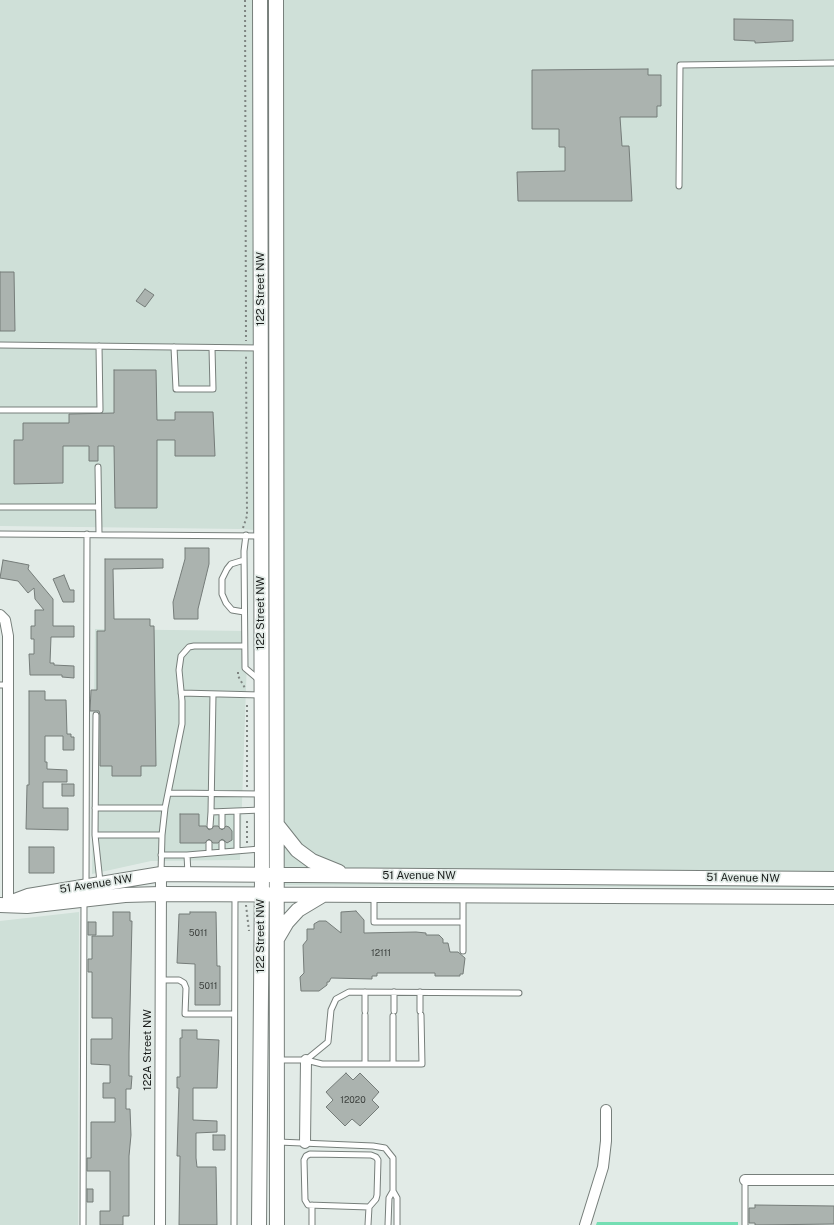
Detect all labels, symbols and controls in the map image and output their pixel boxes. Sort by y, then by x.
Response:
street label: 122 Street NW [254,252,268,326]
street label: 122 Street NW [254,576,268,650]
street label: 51 Avenue NW [382,869,456,883]
street label: 51 Avenue NW [706,871,780,885]
street label: 51 Avenue NW [59,872,133,896]
street label: 122 Street NW [254,899,268,973]
house number: 5011 [189,928,207,938]
house number: 12111 [371,948,391,958]
house number: 5011 [199,981,217,991]
street label: 122A Street NW [141,1009,155,1091]
house number: 12020 [340,1095,366,1105]

